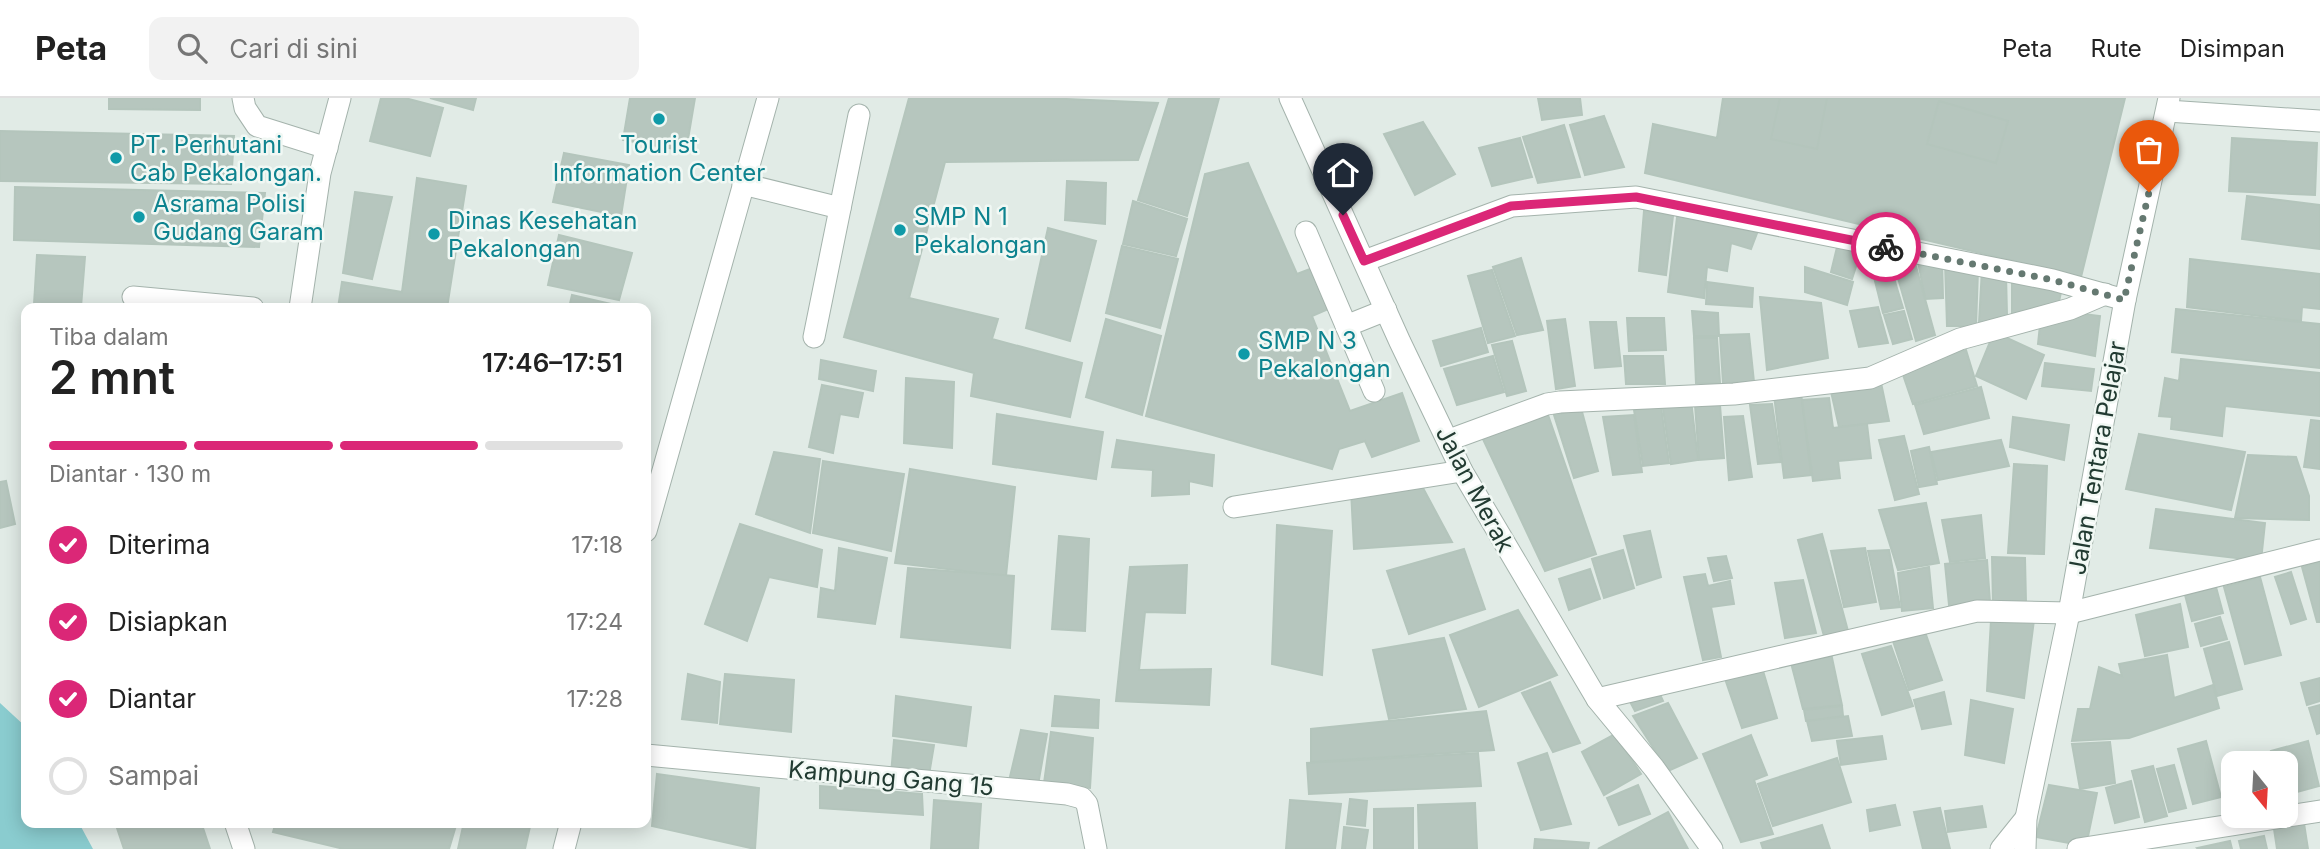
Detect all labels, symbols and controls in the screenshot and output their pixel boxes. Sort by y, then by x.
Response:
search box [149,17,639,80]
text: Peta [35,28,107,68]
icon: search [173,29,211,67]
text: Cari di sini [229,33,358,64]
text: Peta [2002,34,2053,63]
text: Rute [2091,34,2142,63]
text: Disimpan [2180,34,2285,63]
marker: Tourist Information Center [651,111,667,127]
pin [2119,120,2179,192]
place label: PT. Perhutani Cab Pekalongan. [130,130,322,187]
place label: Tourist Information Center [553,130,765,187]
icon: bag [2130,131,2168,169]
pin [1313,143,1373,215]
marker: PT. Perhutani Cab Pekalongan. [108,150,124,166]
icon: home [1324,154,1362,192]
place label: Asrama Polisi Gudang Garam [153,189,324,246]
place label: SMP N 1 Pekalongan [914,202,1047,259]
place label: Dinas Kesehatan Pekalongan [448,206,637,263]
marker: Asrama Polisi Gudang Garam [131,209,147,225]
courier [1851,212,1921,282]
marker: SMP N 1 Pekalongan [892,222,908,238]
marker: Dinas Kesehatan Pekalongan [426,226,442,242]
icon: bike [1867,228,1905,266]
text: Tiba dalam [49,323,169,351]
place label: SMP N 3 Pekalongan [1258,326,1391,383]
street label: Jalan Tentara Pelajar [2062,339,2132,577]
marker: SMP N 3 Pekalongan [1236,346,1252,362]
text: 17:46–17:51 [482,347,623,378]
text: 2 mnt [49,349,175,405]
street label: Jalan Merak [1430,421,1520,557]
text: Diantar · 130 m [49,460,211,488]
icon: check [49,526,87,564]
text: Diterima [108,529,210,560]
text: 17:18 [571,531,623,559]
icon: check [49,603,87,641]
text: Disiapkan [108,606,228,637]
text: 17:24 [566,608,623,636]
icon: check [49,680,87,718]
text: Diantar [108,683,196,714]
text: 17:28 [567,685,623,713]
north arrow [2221,751,2298,828]
map controls [2221,751,2298,828]
street label: Kampung Gang 15 [787,755,995,801]
text: Sampai [108,760,199,791]

